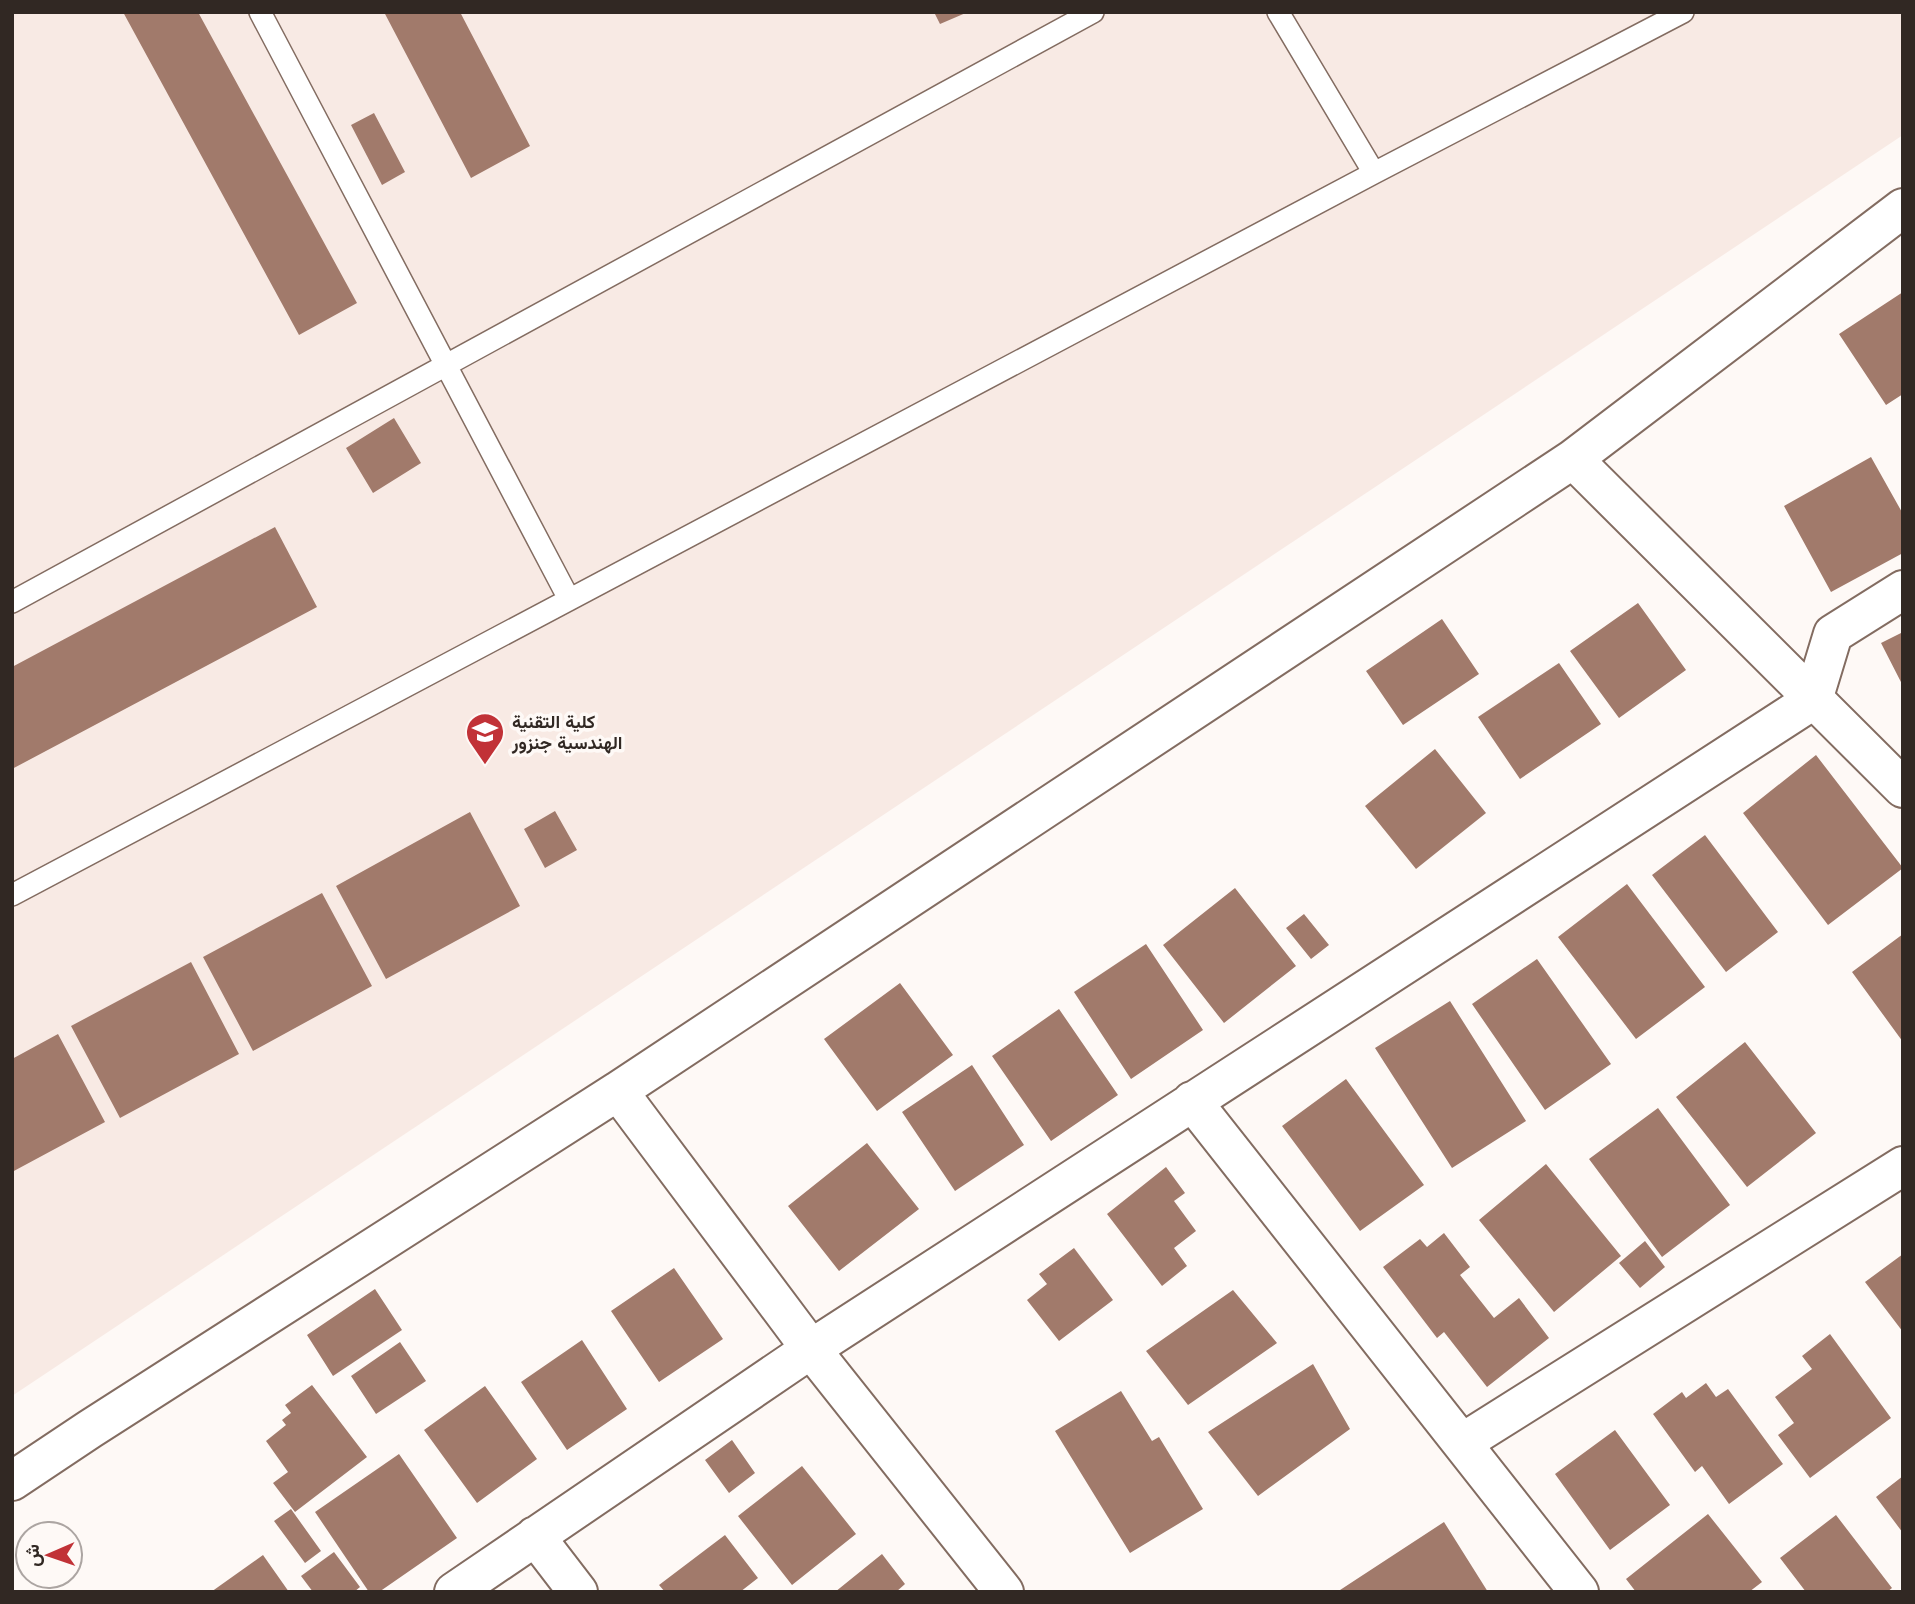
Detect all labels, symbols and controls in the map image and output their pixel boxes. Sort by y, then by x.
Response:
school or university icon: كلية التقنية الهندسية جنزور [464,711,506,766]
place label: كلية التقنية الهندسية جنزور [511,711,622,754]
north arrow [14,1520,84,1590]
text: ش [21,1544,44,1567]

